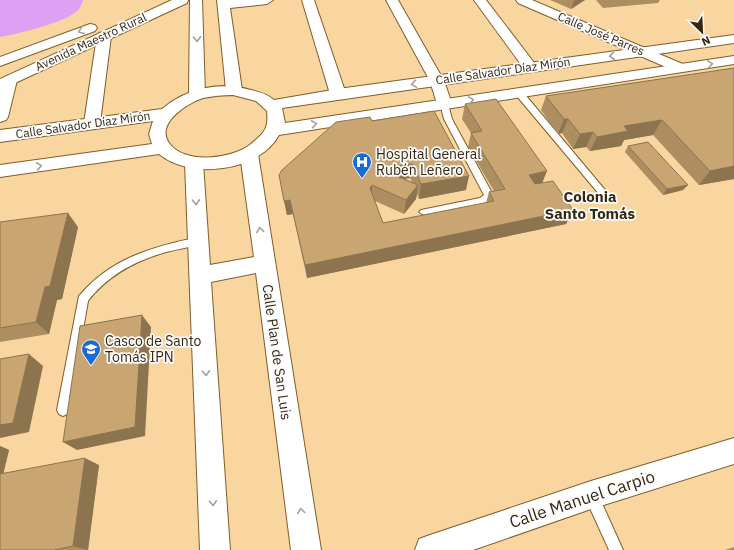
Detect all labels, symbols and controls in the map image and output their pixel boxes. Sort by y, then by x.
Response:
street label: Avenida Maestro Rural [33,9,149,74]
street label: Calle José Parres [556,9,647,59]
north arrow [682,12,722,52]
one-way arrow [78,27,85,35]
text: N [700,33,713,49]
one-way arrow [192,36,201,42]
one-way arrow [609,51,615,60]
street label: Calle Salvador Díaz Mirón [435,54,571,87]
one-way arrow [707,60,713,69]
one-way arrow [411,79,417,88]
one-way arrow [467,96,474,105]
street label: Calle Salvador Díaz Mirón [15,108,151,141]
one-way arrow [311,120,317,129]
place label: Hospital General Rubén Leñero [376,145,481,179]
hospital icon: Hospital General Rubén Leñero [351,151,373,179]
one-way arrow [36,162,42,171]
district label: Colonia Santo Tomás [545,187,636,223]
one-way arrow [192,199,201,205]
one-way arrow [256,227,265,233]
street label: Calle Plan de San Luis [259,283,295,421]
place label: Casco de Santo Tomás IPN [105,332,202,366]
school or university icon: Casco de Santo Tomás IPN [80,338,102,366]
one-way arrow [202,370,210,376]
street label: Calle Manuel Carpio [506,465,658,533]
one-way arrow [208,500,217,506]
one-way arrow [297,508,306,514]

